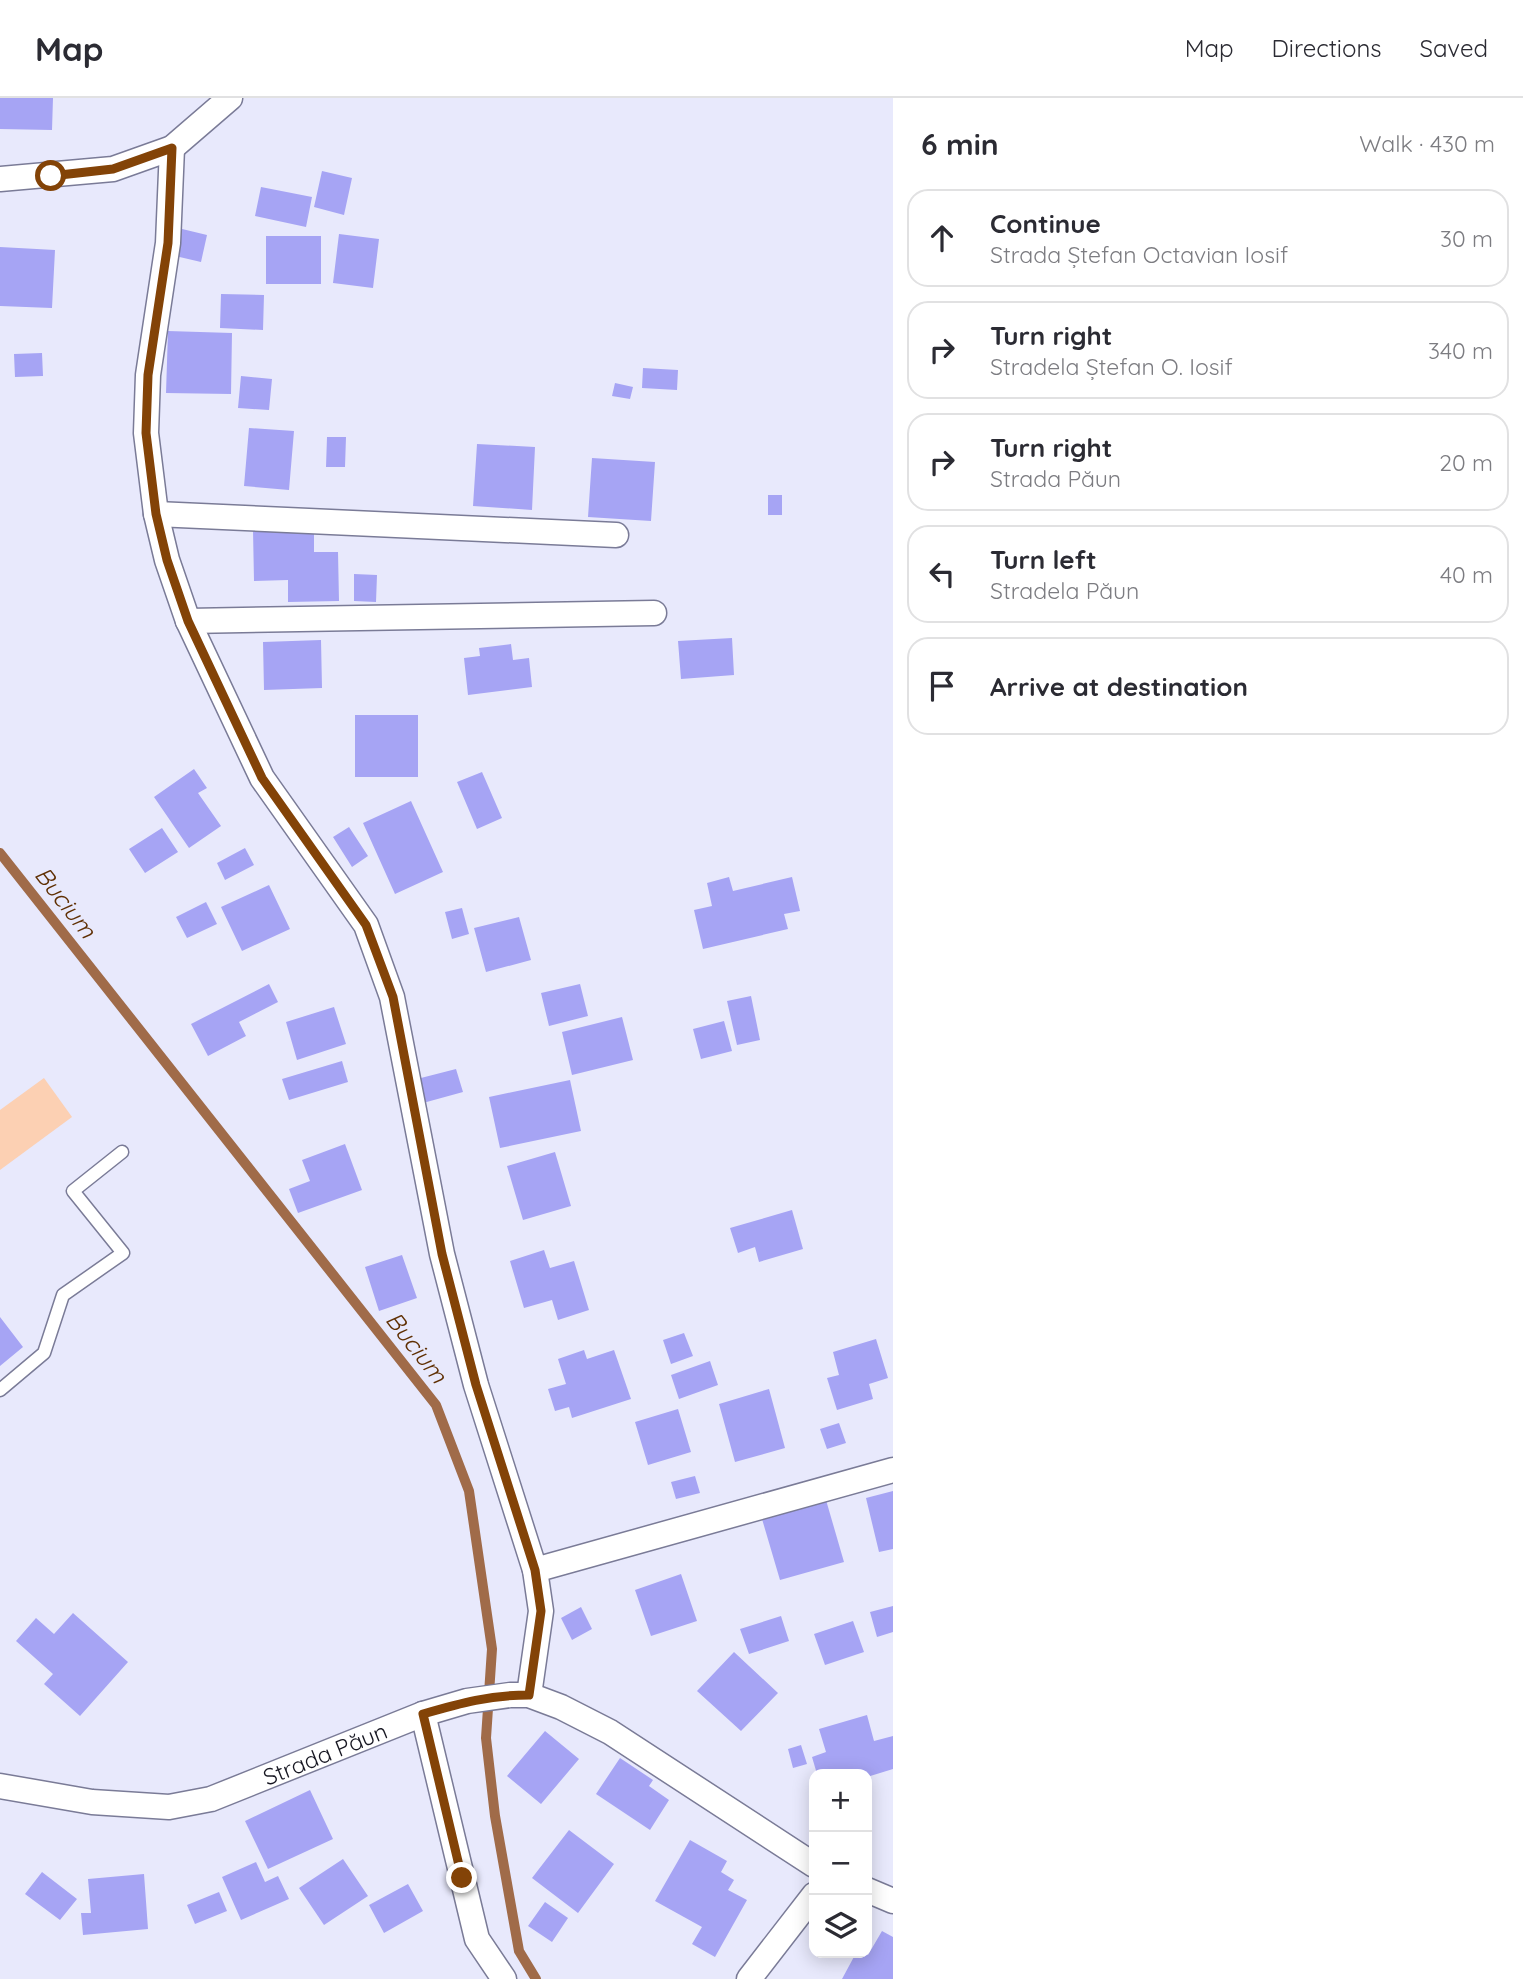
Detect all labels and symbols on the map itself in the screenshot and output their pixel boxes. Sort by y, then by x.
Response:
route start [35,160,66,191]
water label: Bucium [29,860,104,945]
water label: Bucium [380,1305,455,1390]
street label: Strada Păun [259,1715,391,1791]
route end [446,1862,477,1893]

